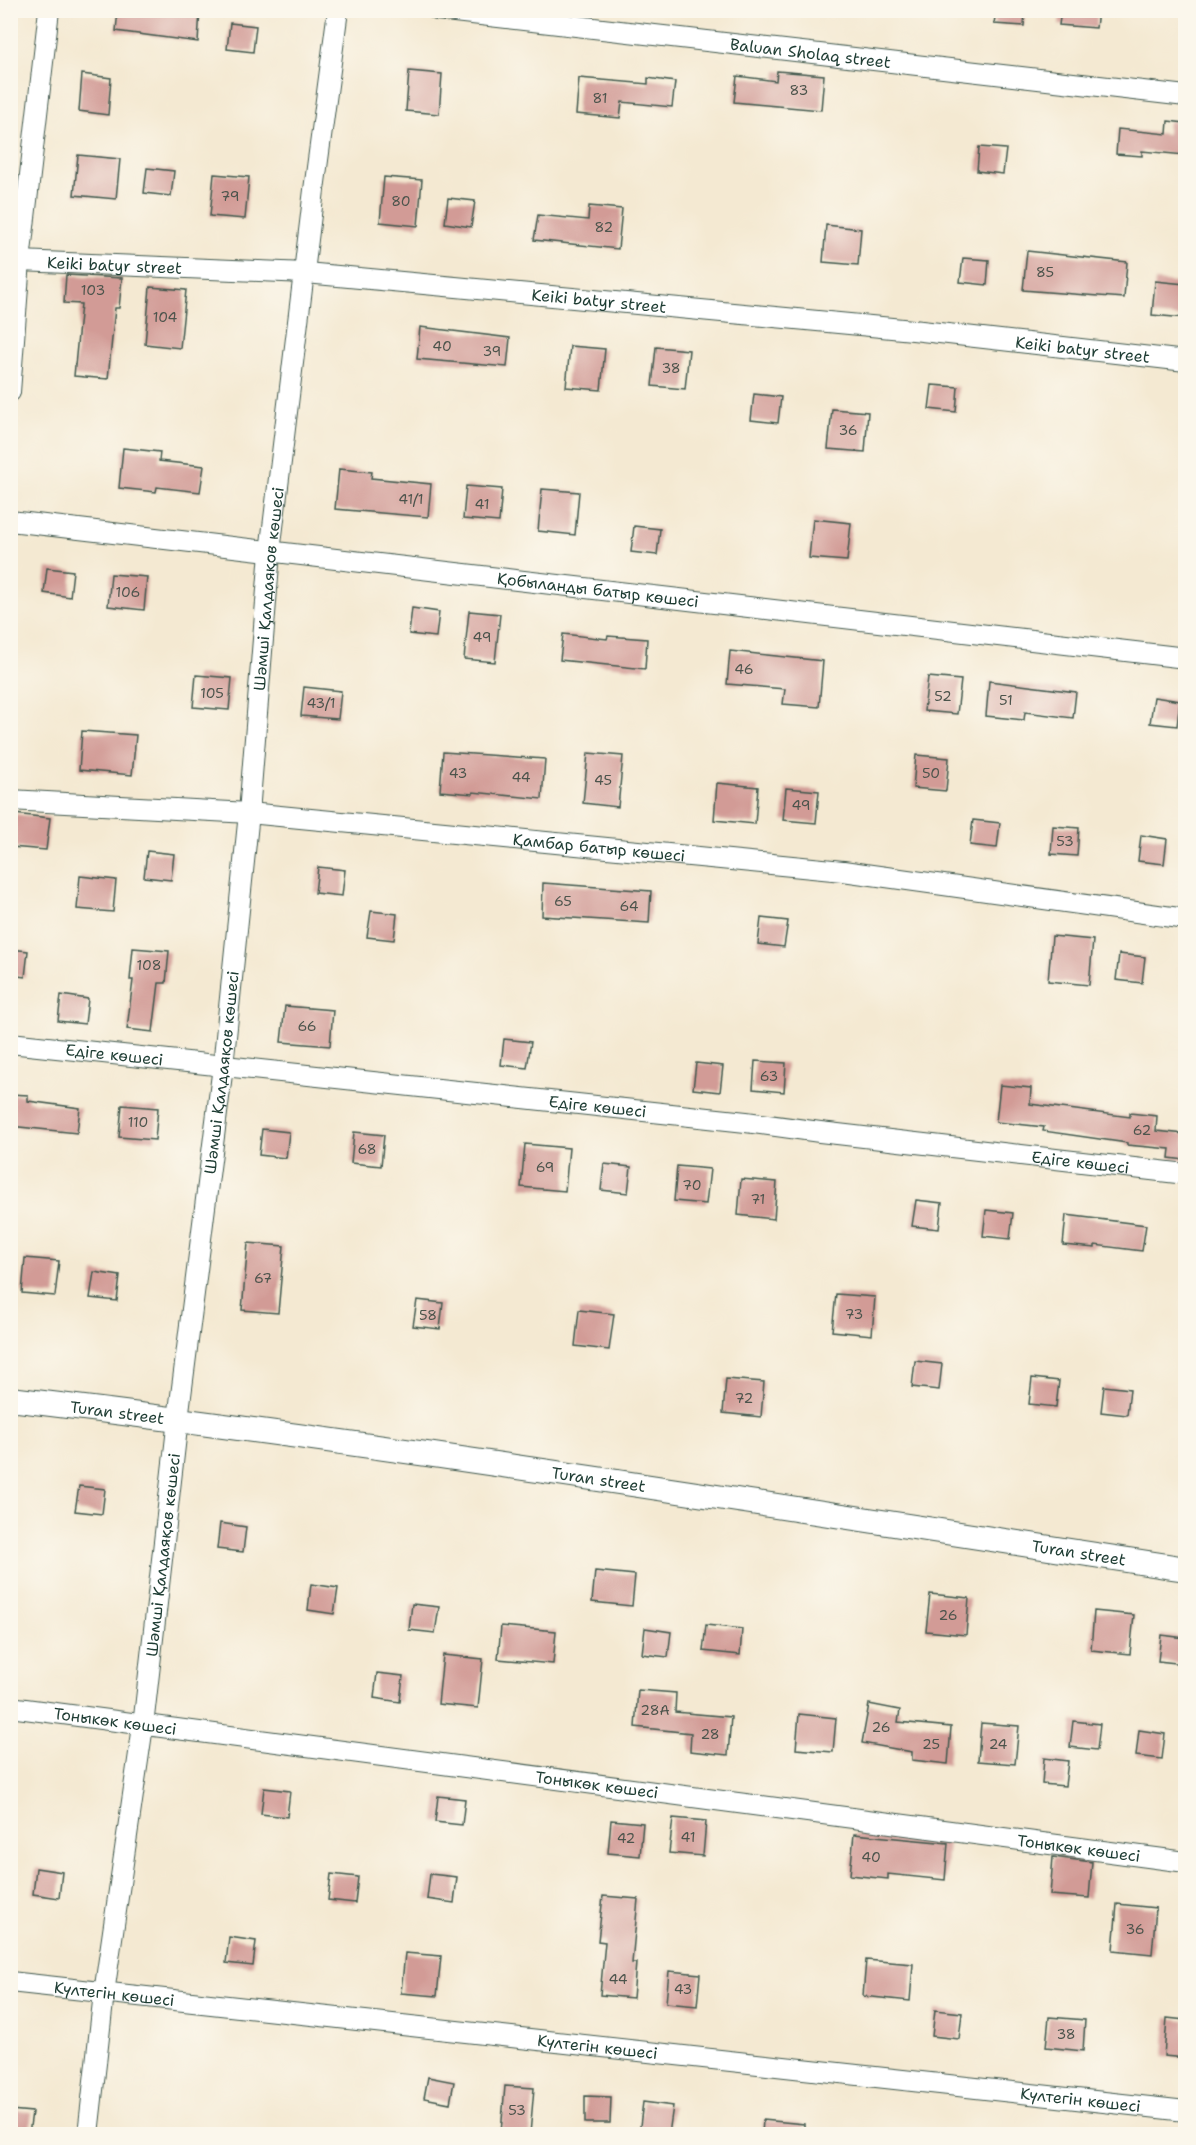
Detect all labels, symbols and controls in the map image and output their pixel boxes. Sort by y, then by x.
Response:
street label: Baluan Sholaq street [729,34,892,73]
house number: 83 [790,81,808,99]
house number: 81 [592,89,608,107]
house number: 79 [220,187,240,205]
house number: 80 [391,192,411,210]
house number: 82 [595,218,613,236]
street label: Keiki batyr street [46,252,182,279]
house number: 85 [1036,263,1054,281]
house number: 103 [81,281,105,299]
street label: Keiki batyr street [531,284,667,318]
house number: 104 [153,308,178,326]
street label: Keiki batyr street [1014,332,1151,368]
house number: 40 [432,337,452,355]
house number: 39 [483,342,501,360]
house number: 38 [661,359,681,377]
house number: 36 [838,421,858,439]
street label: Шәмші Қалдаяқов көшесі [249,486,289,692]
house number: 41/1 [398,490,424,508]
house number: 41 [475,495,489,513]
street label: Қобыланды батыр көшесі [496,568,700,612]
house number: 106 [116,583,140,601]
house number: 49 [473,628,492,646]
house number: 46 [734,660,754,678]
house number: 105 [200,684,224,702]
house number: 52 [934,687,952,705]
house number: 51 [999,691,1013,709]
house number: 43/1 [306,694,336,712]
house number: 43 [449,764,467,782]
house number: 50 [922,764,940,782]
house number: 44 [511,768,531,786]
house number: 45 [594,771,612,789]
house number: 49 [792,796,811,814]
street label: Қамбар батыр көшесі [512,829,686,867]
house number: 53 [1056,832,1074,850]
house number: 65 [554,892,572,910]
house number: 64 [619,897,639,915]
house number: 108 [137,956,161,974]
street label: Шәмші Қалдаяқов көшесі [199,970,244,1175]
house number: 66 [297,1017,317,1035]
street label: Едіге көшесі [64,1039,164,1070]
house number: 63 [760,1067,778,1085]
street label: Едіге көшесі [548,1091,648,1122]
house number: 110 [128,1113,148,1131]
house number: 62 [1133,1121,1151,1139]
house number: 68 [357,1140,377,1158]
street label: Едіге көшесі [1030,1146,1130,1178]
house number: 69 [536,1158,554,1176]
house number: 70 [682,1176,702,1194]
house number: 71 [751,1190,765,1208]
house number: 67 [254,1269,272,1287]
house number: 73 [845,1305,863,1323]
house number: 58 [419,1306,437,1324]
house number: 72 [735,1389,753,1407]
street label: Turan street [69,1396,166,1429]
street label: Шәмші Қалдаяқов көшесі [141,1452,185,1658]
street label: Turan street [550,1462,647,1497]
street label: Turan street [1030,1535,1127,1571]
house number: 26 [939,1606,958,1624]
house number: 28А [640,1701,670,1719]
street label: Тоныкөк көшесі [52,1703,178,1740]
house number: 26 [872,1718,891,1736]
house number: 28 [700,1725,720,1743]
house number: 25 [922,1735,940,1753]
house number: 24 [989,1735,1008,1753]
street label: Тоныкөк көшесі [534,1766,660,1803]
house number: 41 [681,1828,695,1846]
house number: 42 [617,1829,635,1847]
street label: Тоныкөк көшесі [1016,1830,1141,1867]
house number: 40 [861,1848,881,1866]
house number: 36 [1125,1920,1145,1938]
house number: 44 [608,1970,628,1988]
street label: Күлтегін көшесі [53,1977,176,2011]
house number: 43 [674,1980,692,1998]
house number: 38 [1056,2025,1076,2043]
street label: Күлтегін көшесі [536,2030,659,2064]
street label: Күлтегін көшесі [1019,2083,1142,2117]
house number: 53 [508,2101,526,2119]

